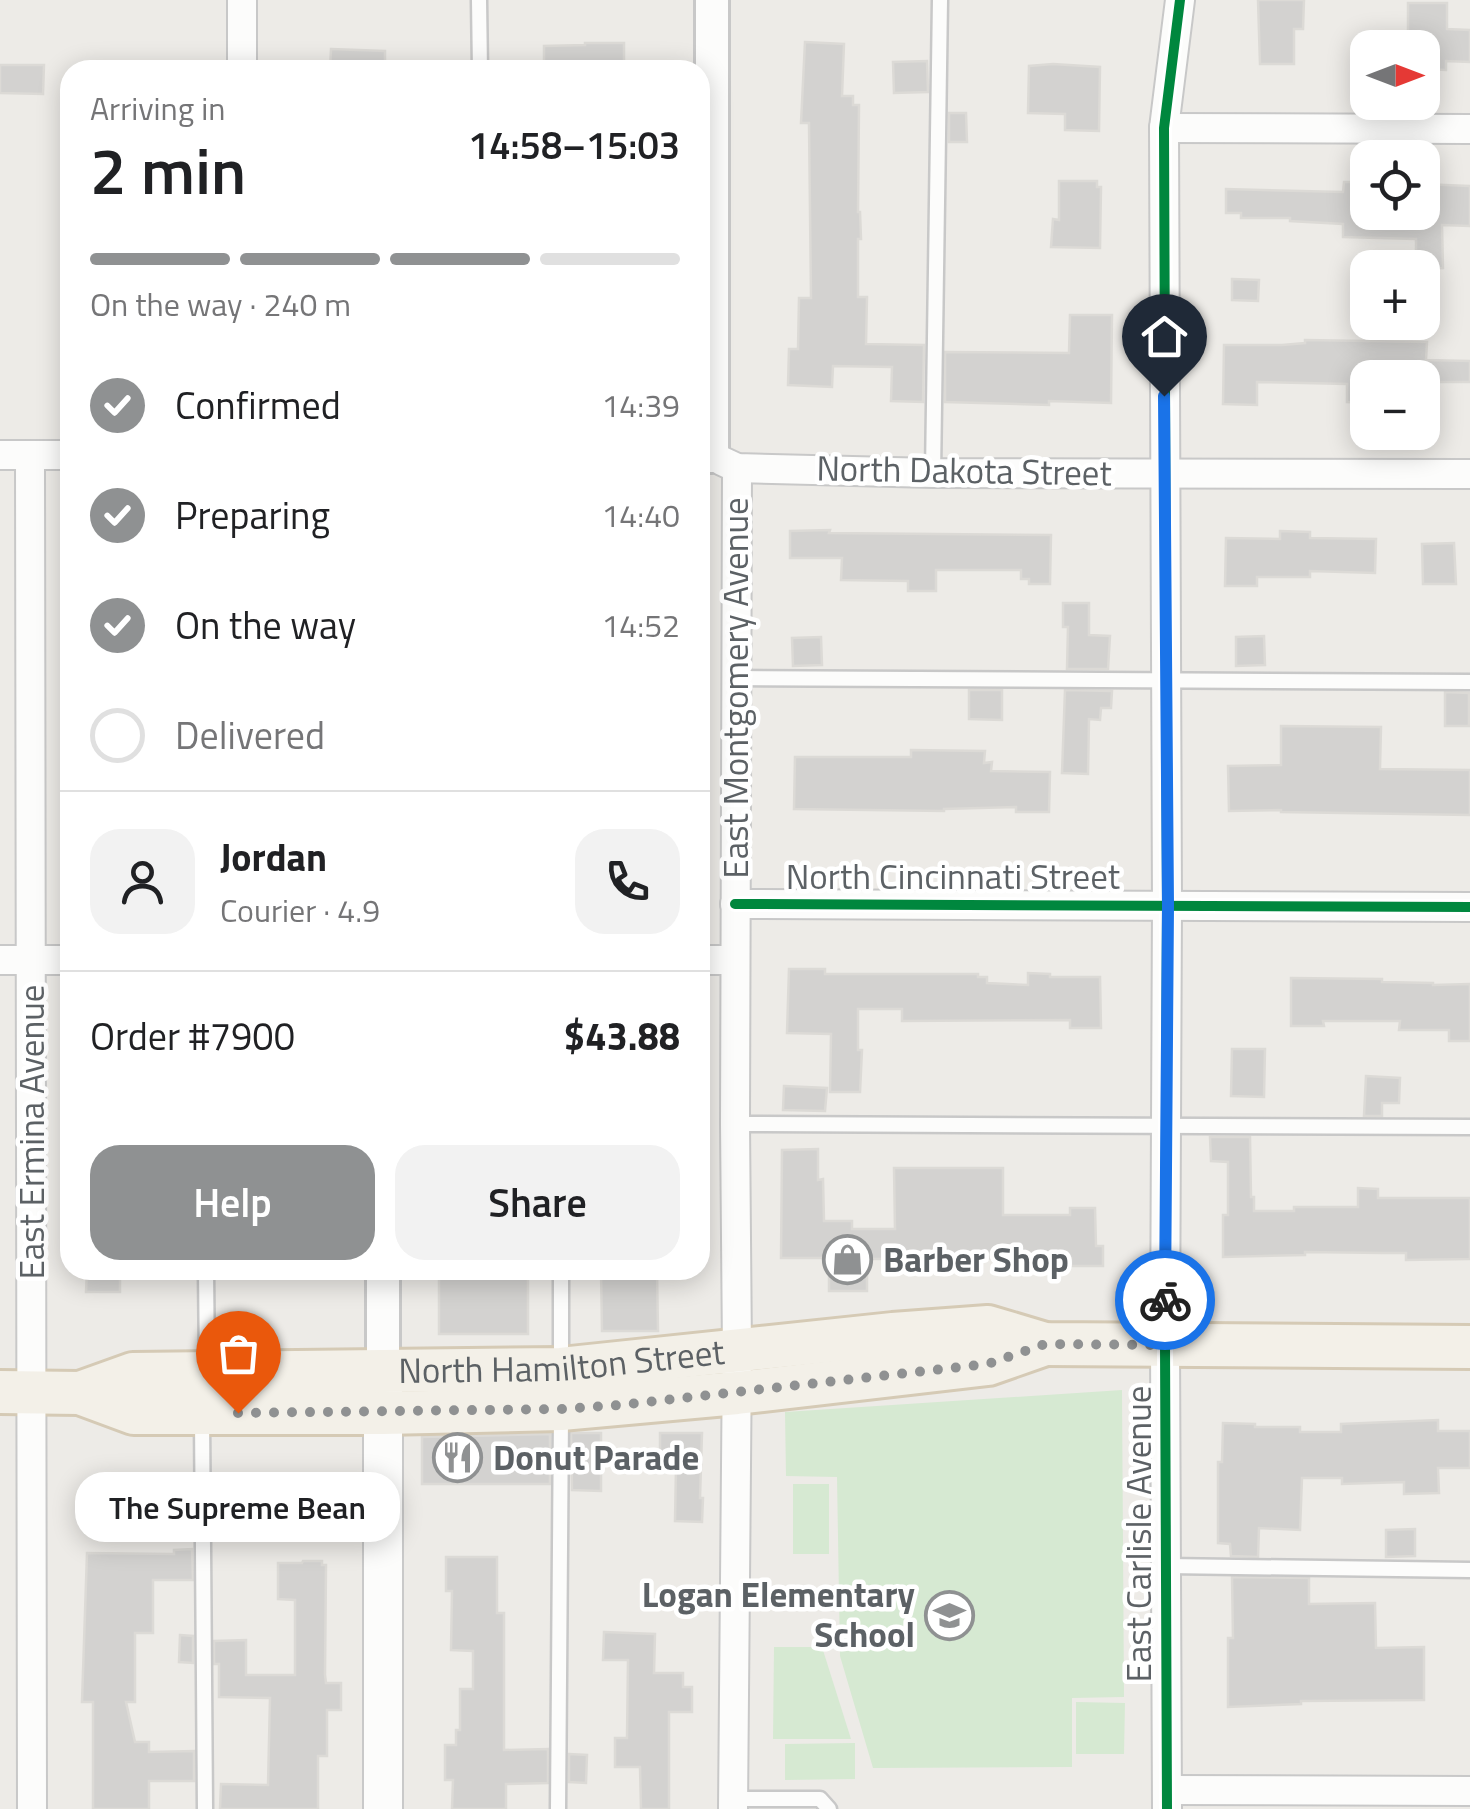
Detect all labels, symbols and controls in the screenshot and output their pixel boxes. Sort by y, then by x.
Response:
north arrow [1350,30,1440,120]
map controls [1350,30,1440,450]
text: Arriving in [90,84,226,132]
text: 14:58–15:03 [468,116,680,174]
text: 2 min [90,120,246,219]
button: locate [1350,140,1440,230]
button: + [1350,250,1440,340]
text: On the way · 240 m [90,280,351,328]
pin [1122,294,1207,397]
icon: home [1137,309,1192,364]
button: − [1350,360,1440,450]
text: Confirmed [175,376,341,434]
icon: check [90,378,145,433]
text: 14:39 [601,381,680,429]
street label: North Dakota Street [816,440,1112,500]
text: Preparing [175,486,330,544]
icon: check [90,488,145,543]
text: 14:40 [601,491,680,539]
street label: East Montgomery Avenue [708,497,762,879]
text: On the way [175,596,356,654]
icon: check [90,598,145,653]
text: 14:52 [601,601,680,649]
text: Delivered [175,706,325,764]
text: Jordan [220,828,327,886]
button: person [90,829,195,934]
button: phone [575,829,680,934]
street label: North Cincinnati Street [786,849,1120,903]
text: Courier · 4.9 [220,886,380,934]
street label: East Ermina Avenue [4,984,58,1280]
text: Order #7900 [90,1007,295,1065]
text: $43.88 [564,1007,680,1065]
button: Help [90,1145,375,1260]
button: Share [395,1145,680,1260]
place label: Barber Shop [883,1232,1069,1286]
shop icon: Barber Shop [822,1234,874,1286]
courier [1115,1250,1215,1350]
icon: bike [1138,1273,1193,1328]
pin [196,1311,281,1414]
street label: North Hamilton Street [398,1324,727,1397]
icon: bag [211,1326,266,1381]
street label: East Carlisle Avenue [1111,1386,1165,1682]
place label: Donut Parade [493,1430,699,1484]
restaurant icon: Donut Parade [432,1432,484,1484]
callout: The Supreme Bean [76,1473,400,1543]
text: The Supreme Bean [109,1483,366,1531]
place label: Logan Elementary School [642,1567,915,1661]
school or university icon: Logan Elementary School [924,1589,976,1641]

